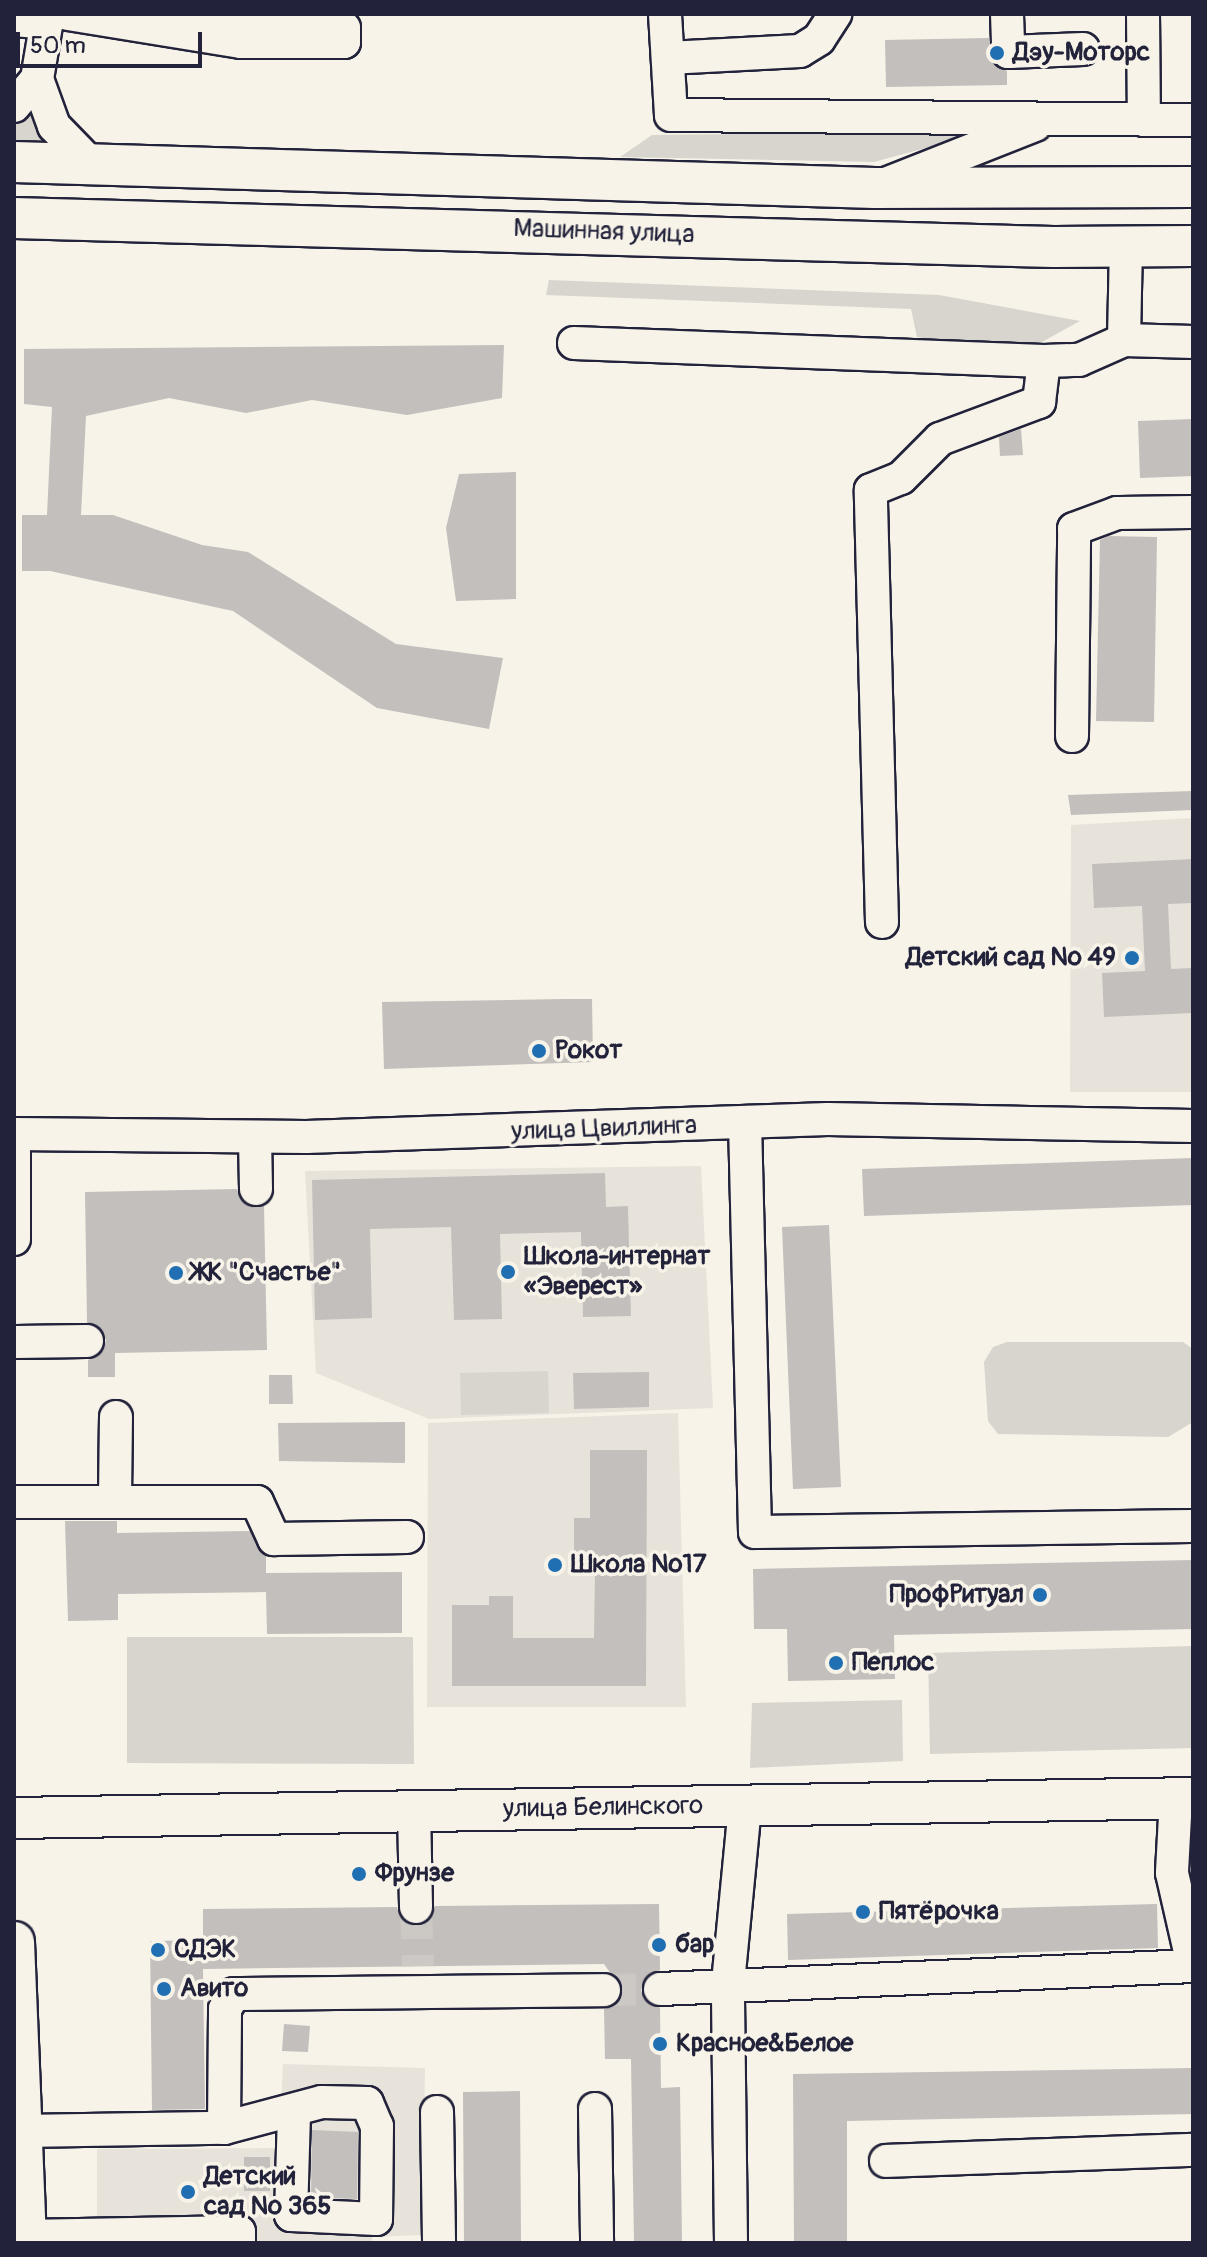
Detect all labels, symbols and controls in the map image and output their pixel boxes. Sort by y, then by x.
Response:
scale bar [20,16,206,66]
text: 50 m [30,31,86,60]
place label: Дэу-Моторс [1013,37,1150,69]
marker: Дэу-Моторс [988,44,1006,62]
street label: Машинная улица [513,213,695,251]
place label: Детский сад № 49 [906,942,1116,974]
marker: Детский сад № 49 [1123,949,1141,967]
place label: Рокот [555,1035,622,1067]
marker: Рокот [530,1042,548,1060]
street label: улица Цвиллинга [510,1110,698,1148]
place label: Школа-интернат «Эверест» [524,1241,710,1302]
place label: ЖК "Счастье" [192,1257,341,1289]
marker: Школа-интернат «Эверест» [499,1263,517,1281]
marker: ЖК "Счастье" [167,1264,185,1282]
place label: Школа №17 [571,1549,707,1581]
marker: Школа №17 [546,1556,564,1574]
place label: ПрофРитуал [889,1579,1024,1611]
marker: ПрофРитуал [1031,1586,1049,1604]
place label: Пеплос [852,1647,934,1679]
marker: Пеплос [827,1654,845,1672]
street label: улица Белинского [503,1791,703,1825]
place label: Фрунзе [375,1858,454,1890]
marker: Фрунзе [350,1865,368,1883]
place label: Пятёрочка [879,1896,999,1928]
marker: Пятёрочка [854,1903,872,1921]
place label: бар [675,1929,714,1961]
place label: СДЭК [174,1934,236,1966]
marker: бар [650,1936,668,1954]
marker: СДЭК [149,1941,167,1959]
place label: Авито [180,1973,248,2005]
marker: Авито [155,1980,173,1998]
place label: Красное&Белое [676,2028,853,2060]
marker: Красное&Белое [651,2035,669,2053]
place label: Детский сад № 365 [204,2161,331,2222]
marker: Детский сад № 365 [179,2183,197,2201]

